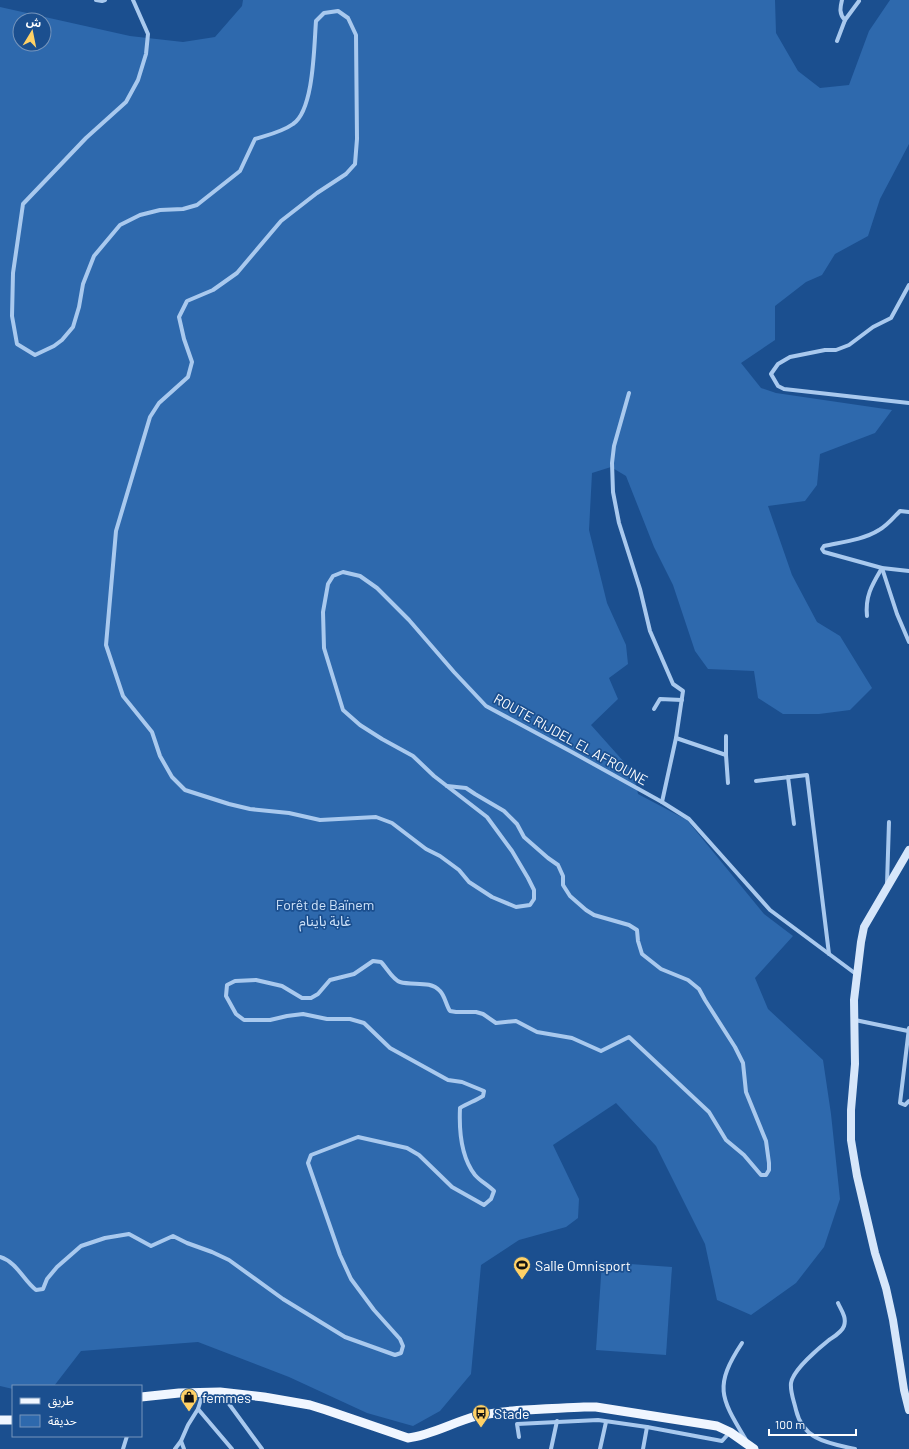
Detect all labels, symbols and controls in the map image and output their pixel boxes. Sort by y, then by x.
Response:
north arrow [12,12,52,52]
text: ش [25,14,42,30]
street label: ROUTE RIJDEL EL AFROUNE [491,690,651,788]
park label: Forêt de Baïnem غابة باينام [276,896,374,932]
sports icon: Salle Omnisport [512,1255,532,1280]
place label: Salle Omnisport [535,1257,631,1274]
legend [12,1385,142,1437]
shop icon: femmes [179,1387,199,1412]
place label: femmes [202,1389,251,1406]
text: طريق [48,1393,74,1409]
bus stop icon: Stade [471,1403,491,1428]
place label: Stade [494,1405,530,1422]
scale bar [769,1411,856,1437]
text: حديقة [48,1413,77,1428]
text: 100 m [775,1417,805,1431]

